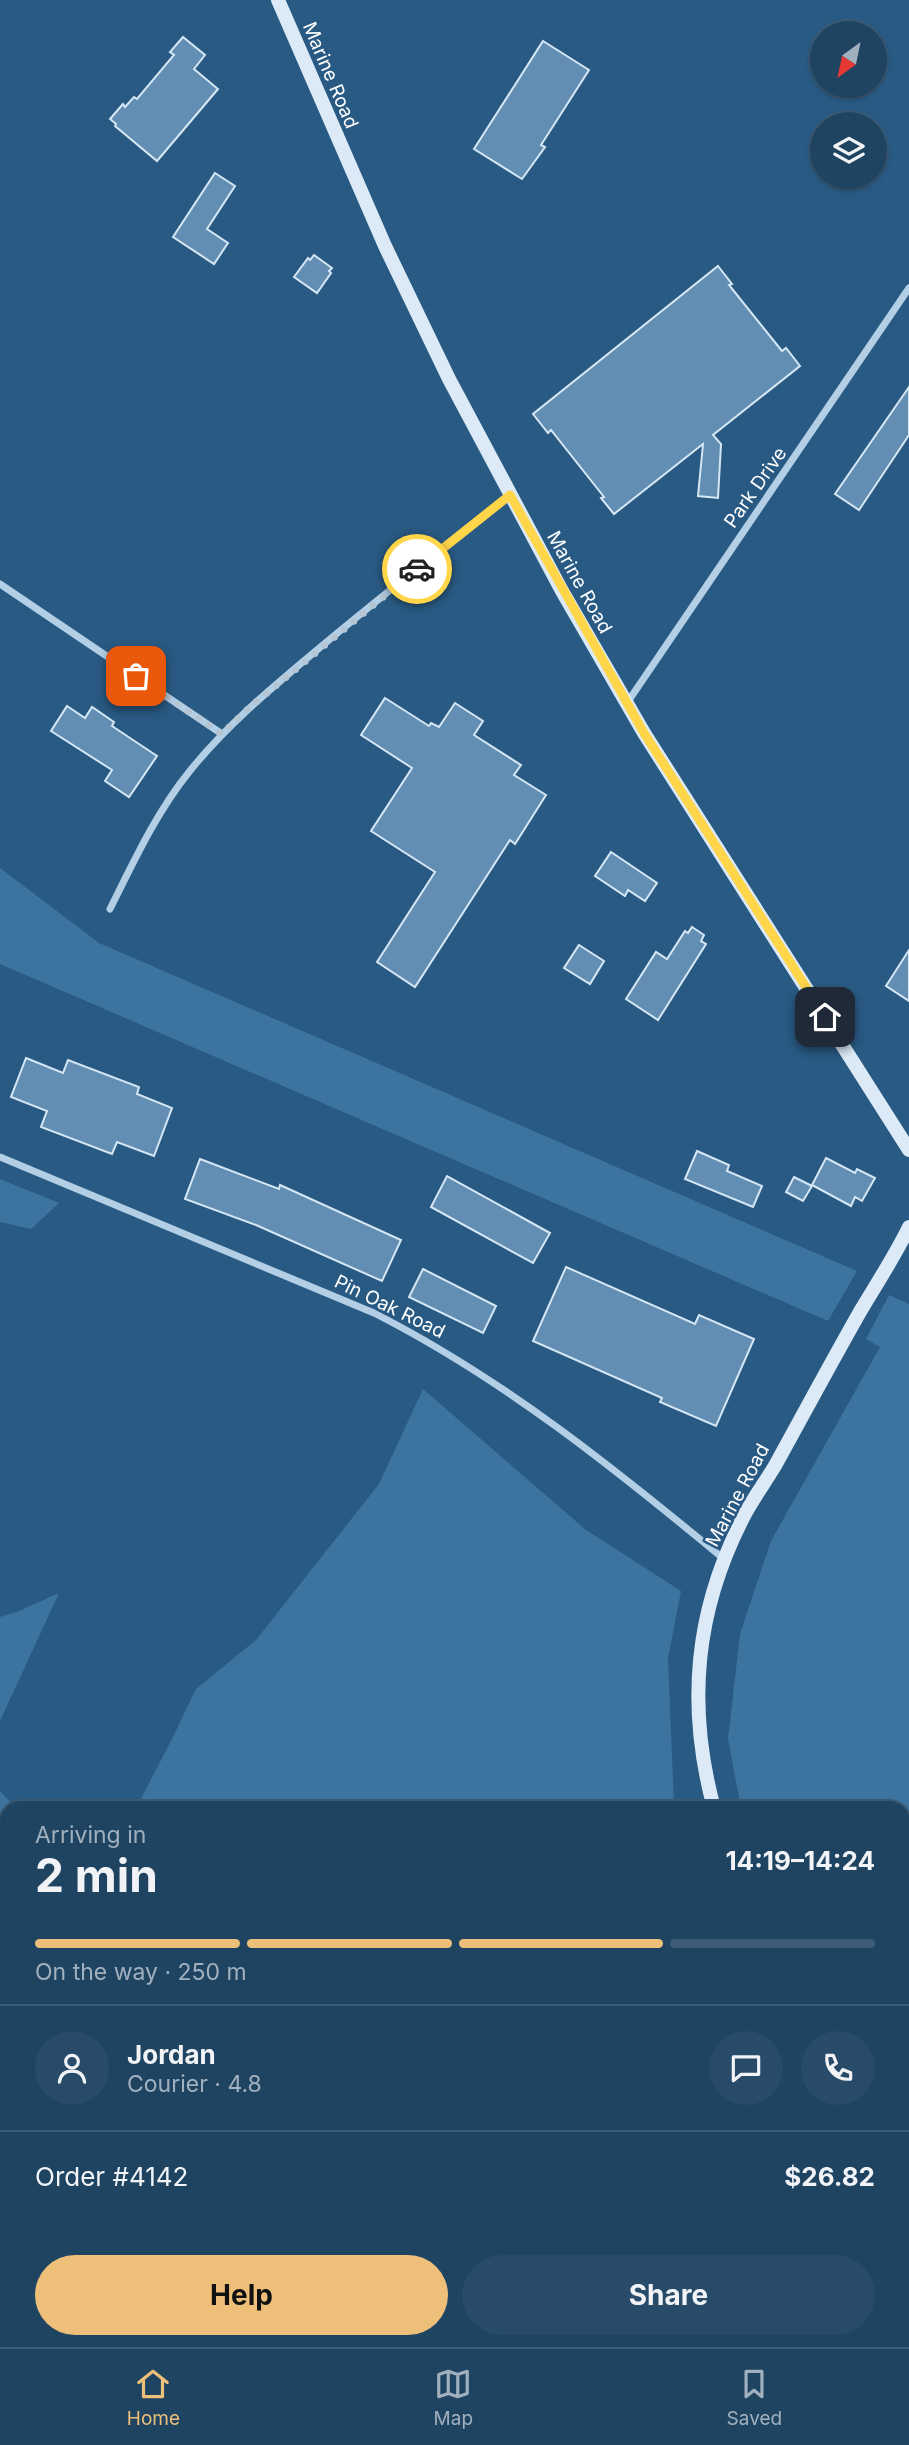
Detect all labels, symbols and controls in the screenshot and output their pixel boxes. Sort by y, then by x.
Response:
street label: Marine Road [298,19,363,132]
north arrow [810,21,887,98]
map controls [810,21,887,189]
button: layers [810,112,887,189]
street label: Park Drive [719,443,792,532]
street label: Marine Road [542,527,617,637]
courier [382,534,452,604]
icon: car [398,550,436,588]
pin [106,646,166,706]
icon: bag [117,657,155,695]
pin [795,987,855,1047]
icon: home [806,998,844,1036]
street label: Pin Oak Road [331,1270,449,1343]
street label: Marine Road [701,1440,774,1551]
text: Arriving in [35,1821,146,1849]
text: 14:19–14:24 [725,1845,875,1876]
text: 2 min [35,1847,158,1903]
text: On the way · 250 m [35,1958,247,1986]
button: person [35,2031,109,2105]
button: chat [709,2031,783,2105]
button: phone [801,2031,875,2105]
text: Jordan [127,2039,216,2070]
text: Courier · 4.8 [127,2070,262,2098]
text: Order #4142 [35,2161,188,2192]
text: $26.82 [784,2161,875,2192]
button: Help [35,2255,448,2335]
button: Share [462,2255,875,2335]
tab: Home [127,2365,180,2430]
tab: Map [434,2365,473,2430]
tab: Saved [727,2365,782,2430]

